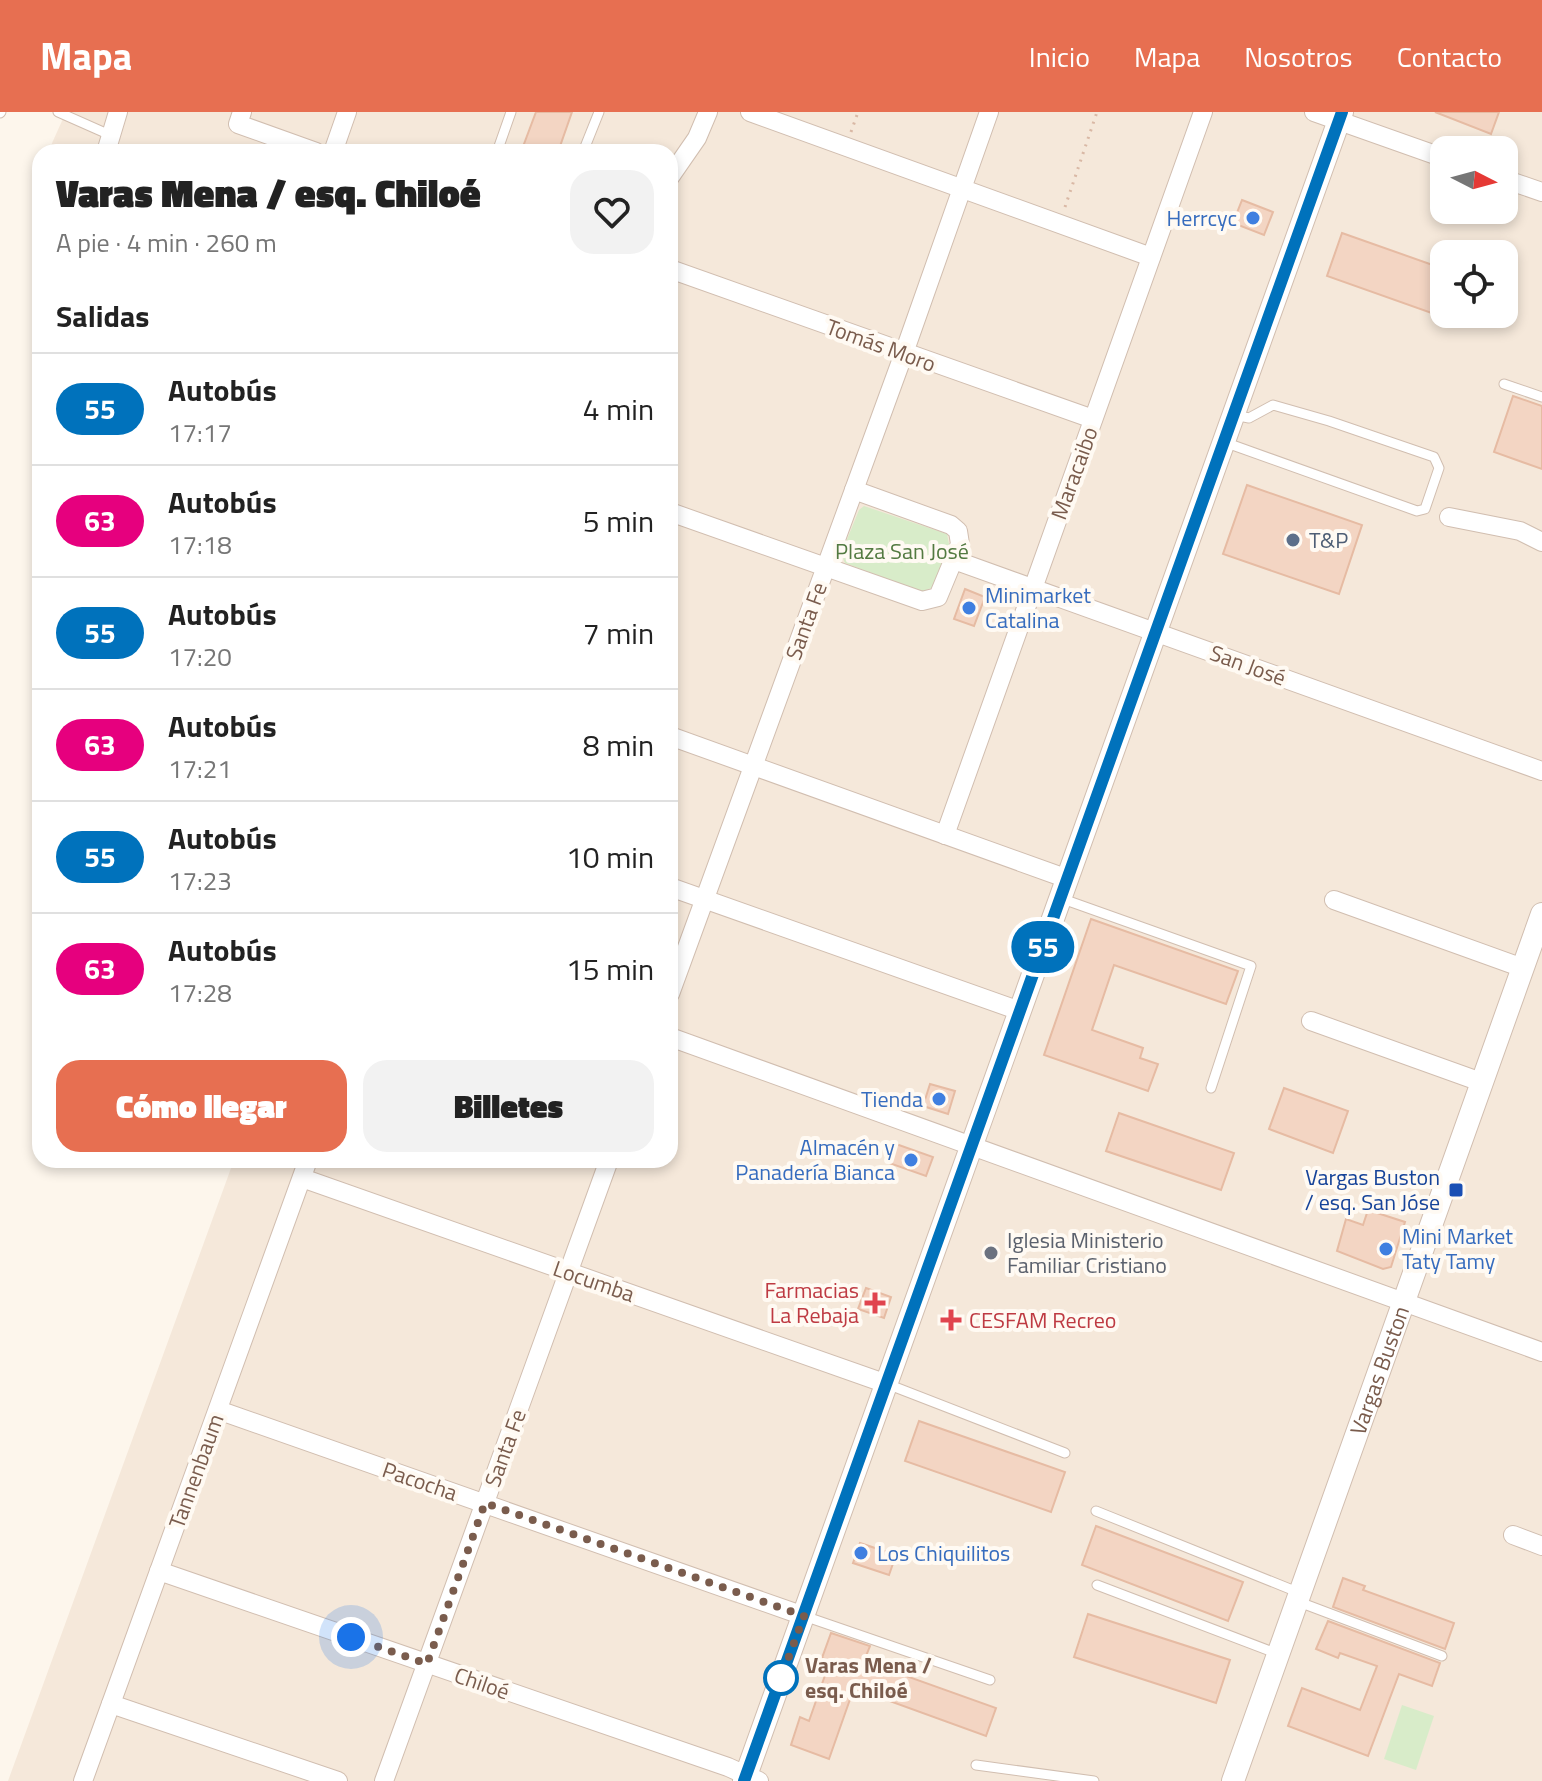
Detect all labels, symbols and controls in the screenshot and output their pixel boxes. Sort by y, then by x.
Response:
text: Mapa [40,27,132,85]
text: Inicio [1029,35,1090,78]
text: Mapa [1134,35,1200,78]
text: Nosotros [1244,35,1353,78]
text: Contacto [1397,35,1502,78]
north arrow [1430,136,1518,224]
map controls [1430,136,1518,328]
text: Varas Mena / esq. Chiloé [56,164,481,222]
button: heart [570,170,654,254]
place label: Herrcyc [1167,201,1237,235]
marker: Herrcyc [1244,209,1262,227]
text: A pie · 4 min · 260 m [56,223,277,262]
button: locate [1430,240,1518,328]
text: Salidas [56,293,149,339]
street label: Tomás Moro [821,309,941,381]
text: Autobús [168,367,277,413]
text: 4 min [583,386,654,432]
text: 55 [84,387,116,430]
text: 17:17 [168,413,232,452]
street label: Maracaibo [1041,422,1107,524]
text: Autobús [168,479,277,525]
text: 5 min [583,498,654,544]
text: 63 [84,499,116,542]
place label: T&P [1309,523,1348,557]
text: 17:18 [168,525,232,564]
marker: T&P [1284,531,1302,549]
park label: Plaza San José [835,534,969,568]
street label: Santa Fe [776,577,836,665]
place label: Minimarket Catalina [985,578,1091,637]
text: Autobús [168,591,277,637]
marker: Minimarket Catalina [960,599,978,617]
text: 7 min [583,610,654,656]
text: 55 [84,611,116,654]
street label: San José [1205,636,1291,694]
text: 17:20 [168,637,232,676]
text: Autobús [168,703,277,749]
text: 8 min [583,722,654,768]
text: 63 [84,723,116,766]
text: 17:21 [168,749,232,788]
text: Autobús [168,815,277,861]
text: 10 min [566,834,654,880]
text: 55 [84,835,116,878]
text: 17:23 [168,861,232,900]
line badge: 55 [1007,921,1079,973]
text: 55 [1027,925,1059,968]
text: Autobús [168,927,277,973]
text: 15 min [566,946,654,992]
text: 63 [84,947,116,990]
text: 17:28 [168,973,232,1012]
button: Cómo llegar [56,1060,347,1152]
button: Billetes [363,1060,654,1152]
place label: Tienda [861,1082,923,1116]
marker: Tienda [930,1090,948,1108]
place label: Almacén y Panadería Bianca [735,1130,895,1189]
marker: Almacén y Panadería Bianca [902,1151,920,1169]
place label: Vargas Buston / esq. San Jóse [1305,1160,1440,1219]
marker: Vargas Buston / esq. San Jóse [1447,1181,1465,1199]
place label: Mini Market Taty Tamy [1402,1219,1513,1278]
place label: Iglesia Ministerio Familiar Cristiano [1007,1223,1167,1282]
marker: Mini Market Taty Tamy [1377,1240,1395,1258]
marker: Iglesia Ministerio Familiar Cristiano [982,1244,1000,1262]
street label: Locumba [549,1251,639,1311]
place label: Farmacias La Rebaja [764,1273,859,1332]
marker: Farmacias La Rebaja [866,1294,884,1312]
street label: Vargas Buston [1341,1301,1418,1440]
place label: CESFAM Recreo [969,1303,1116,1337]
marker: CESFAM Recreo [940,1309,962,1331]
street label: Santa Fe [475,1404,535,1492]
street label: Tannenbaum [160,1409,232,1533]
street label: Pacocha [378,1452,462,1510]
place label: Los Chiquilitos [877,1536,1010,1570]
marker: Los Chiquilitos [852,1544,870,1562]
your location [331,1617,371,1657]
place label: Varas Mena / esq. Chiloé [805,1648,932,1707]
street label: Chiloé [450,1658,514,1708]
marker: Varas Mena / esq. Chiloé [764,1661,798,1695]

